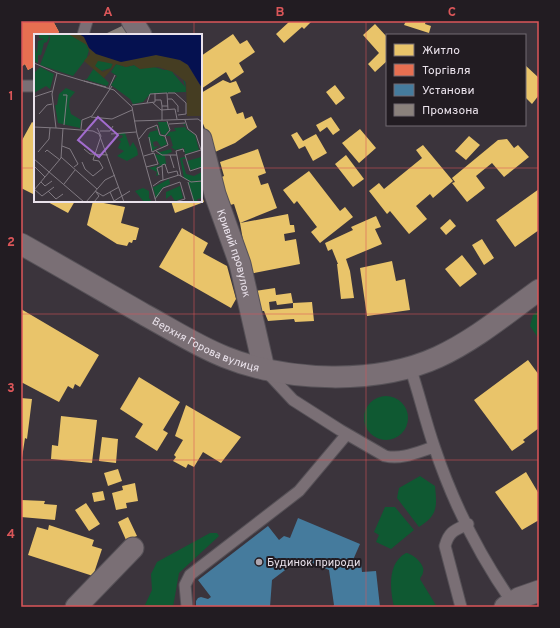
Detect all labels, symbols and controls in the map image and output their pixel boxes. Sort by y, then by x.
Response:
text: A [103,5,113,21]
text: B [276,5,285,21]
text: C [448,5,456,21]
inset map [34,34,202,202]
legend [386,34,526,126]
text: Житло [422,43,460,59]
text: Торгівля [422,63,470,79]
text: Установи [422,83,474,99]
text: 1 [8,89,14,105]
text: Промзона [422,103,479,119]
street label: Кривий провулок [213,207,253,299]
text: 2 [7,235,15,251]
street label: Верхня Горова вулиця [149,314,261,376]
text: 3 [7,381,15,397]
text: 4 [7,527,15,543]
place label: Будинок природи [267,556,361,570]
marker: Будинок природи [254,557,264,567]

